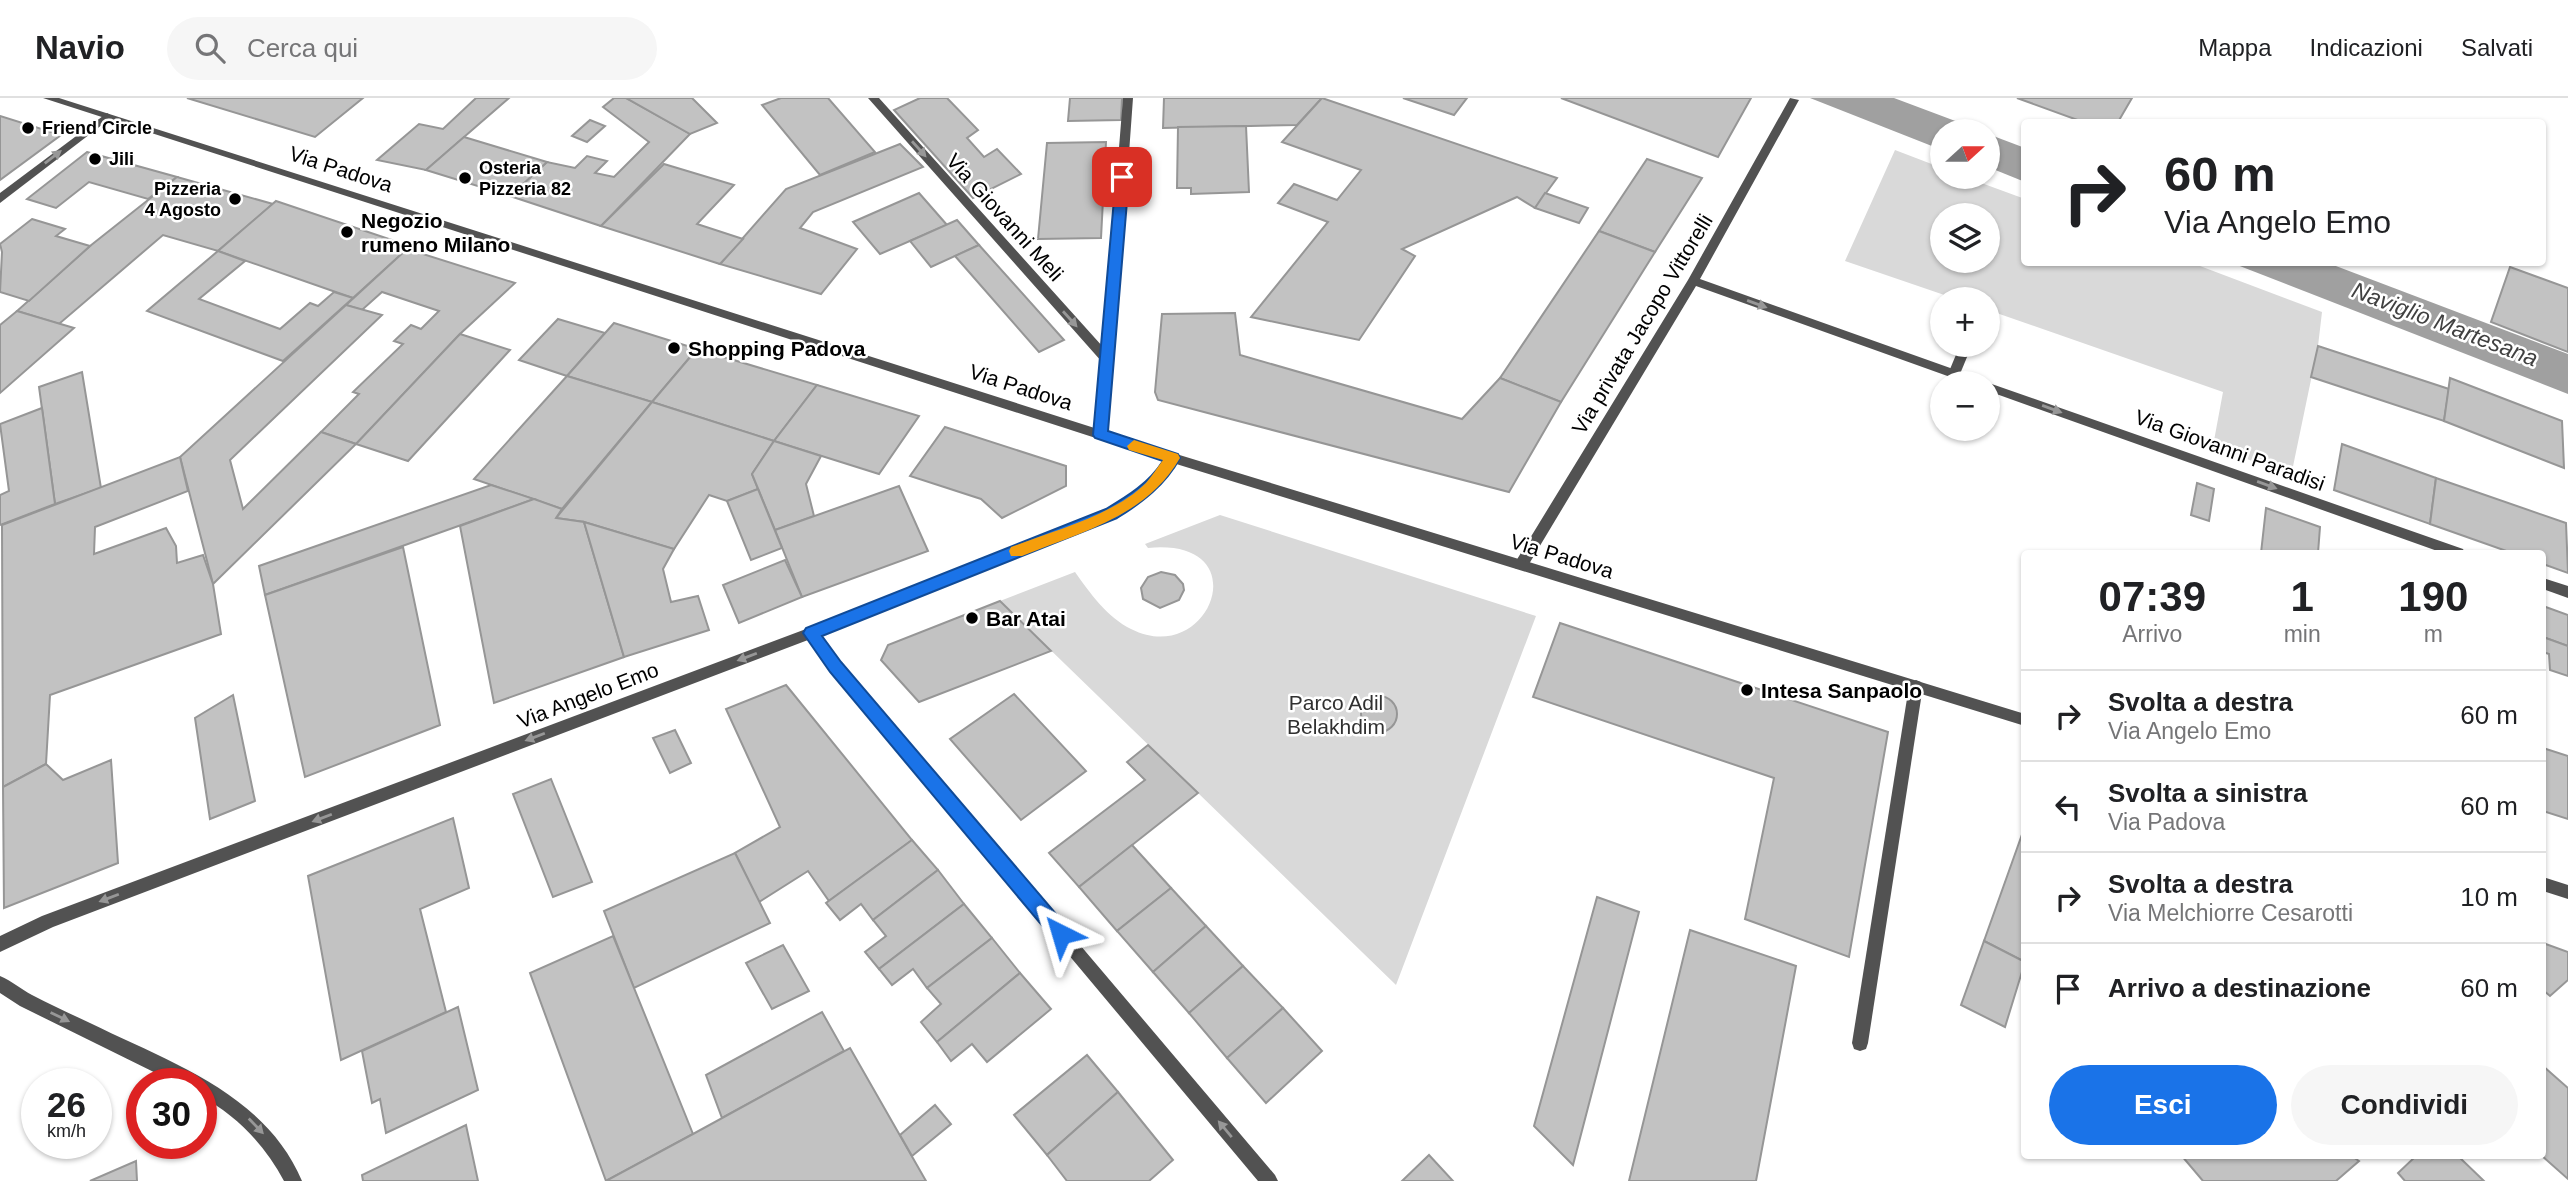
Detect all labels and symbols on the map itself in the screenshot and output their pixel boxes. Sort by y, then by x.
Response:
place label: Friend Circle [42,118,152,138]
north arrow [1930,119,2000,189]
marker: Friend Circle [20,120,36,136]
one-way arrow [911,140,927,158]
street label: Via Padova [287,142,396,197]
pin [1092,147,1152,207]
place label: Jili [109,149,134,169]
street label: Via Giovanni Meli [942,149,1068,285]
one-way arrow [44,150,62,165]
marker: Jili [87,151,103,167]
place label: Osteria Pizzeria 82 [479,158,571,199]
marker: Osteria Pizzeria 82 [457,170,473,186]
place label: Pizzeria 4 Agosto [145,179,222,220]
marker: Pizzeria 4 Agosto [227,191,243,207]
place label: Negozio rumeno Milano [361,209,510,256]
street label: Via privata Jacopo Vittorelli [1567,210,1717,438]
marker: Negozio rumeno Milano [339,224,355,240]
water label: Naviglio Martesana [2348,277,2542,371]
one-way arrow [1746,298,1767,309]
one-way arrow [1062,310,1078,327]
place label: Shopping Padova [688,337,866,360]
marker: Shopping Padova [666,340,682,356]
street label: Via Padova [967,360,1076,415]
one-way arrow [2042,404,2063,415]
street label: Via Giovanni Paradisi [2132,405,2328,495]
one-way arrow [2256,480,2277,491]
street label: Via Padova [1507,529,1617,583]
place label: Bar Atai [986,607,1066,630]
marker: Bar Atai [964,610,980,626]
one-way arrow [737,652,758,663]
street label: Via Angelo Emo [514,658,662,732]
place label: Intesa Sanpaolo [1761,679,1922,702]
marker: Intesa Sanpaolo [1739,682,1755,698]
park label: Parco Adil Belakhdim [1287,691,1385,738]
one-way arrow [524,732,545,743]
one-way arrow [311,813,332,824]
one-way arrow [98,893,119,904]
position arrow [1024,897,1098,971]
one-way arrow [50,1011,70,1022]
speed limit sign: 30 [126,1068,217,1159]
one-way arrow [247,1117,263,1134]
one-way arrow [1218,1120,1233,1137]

